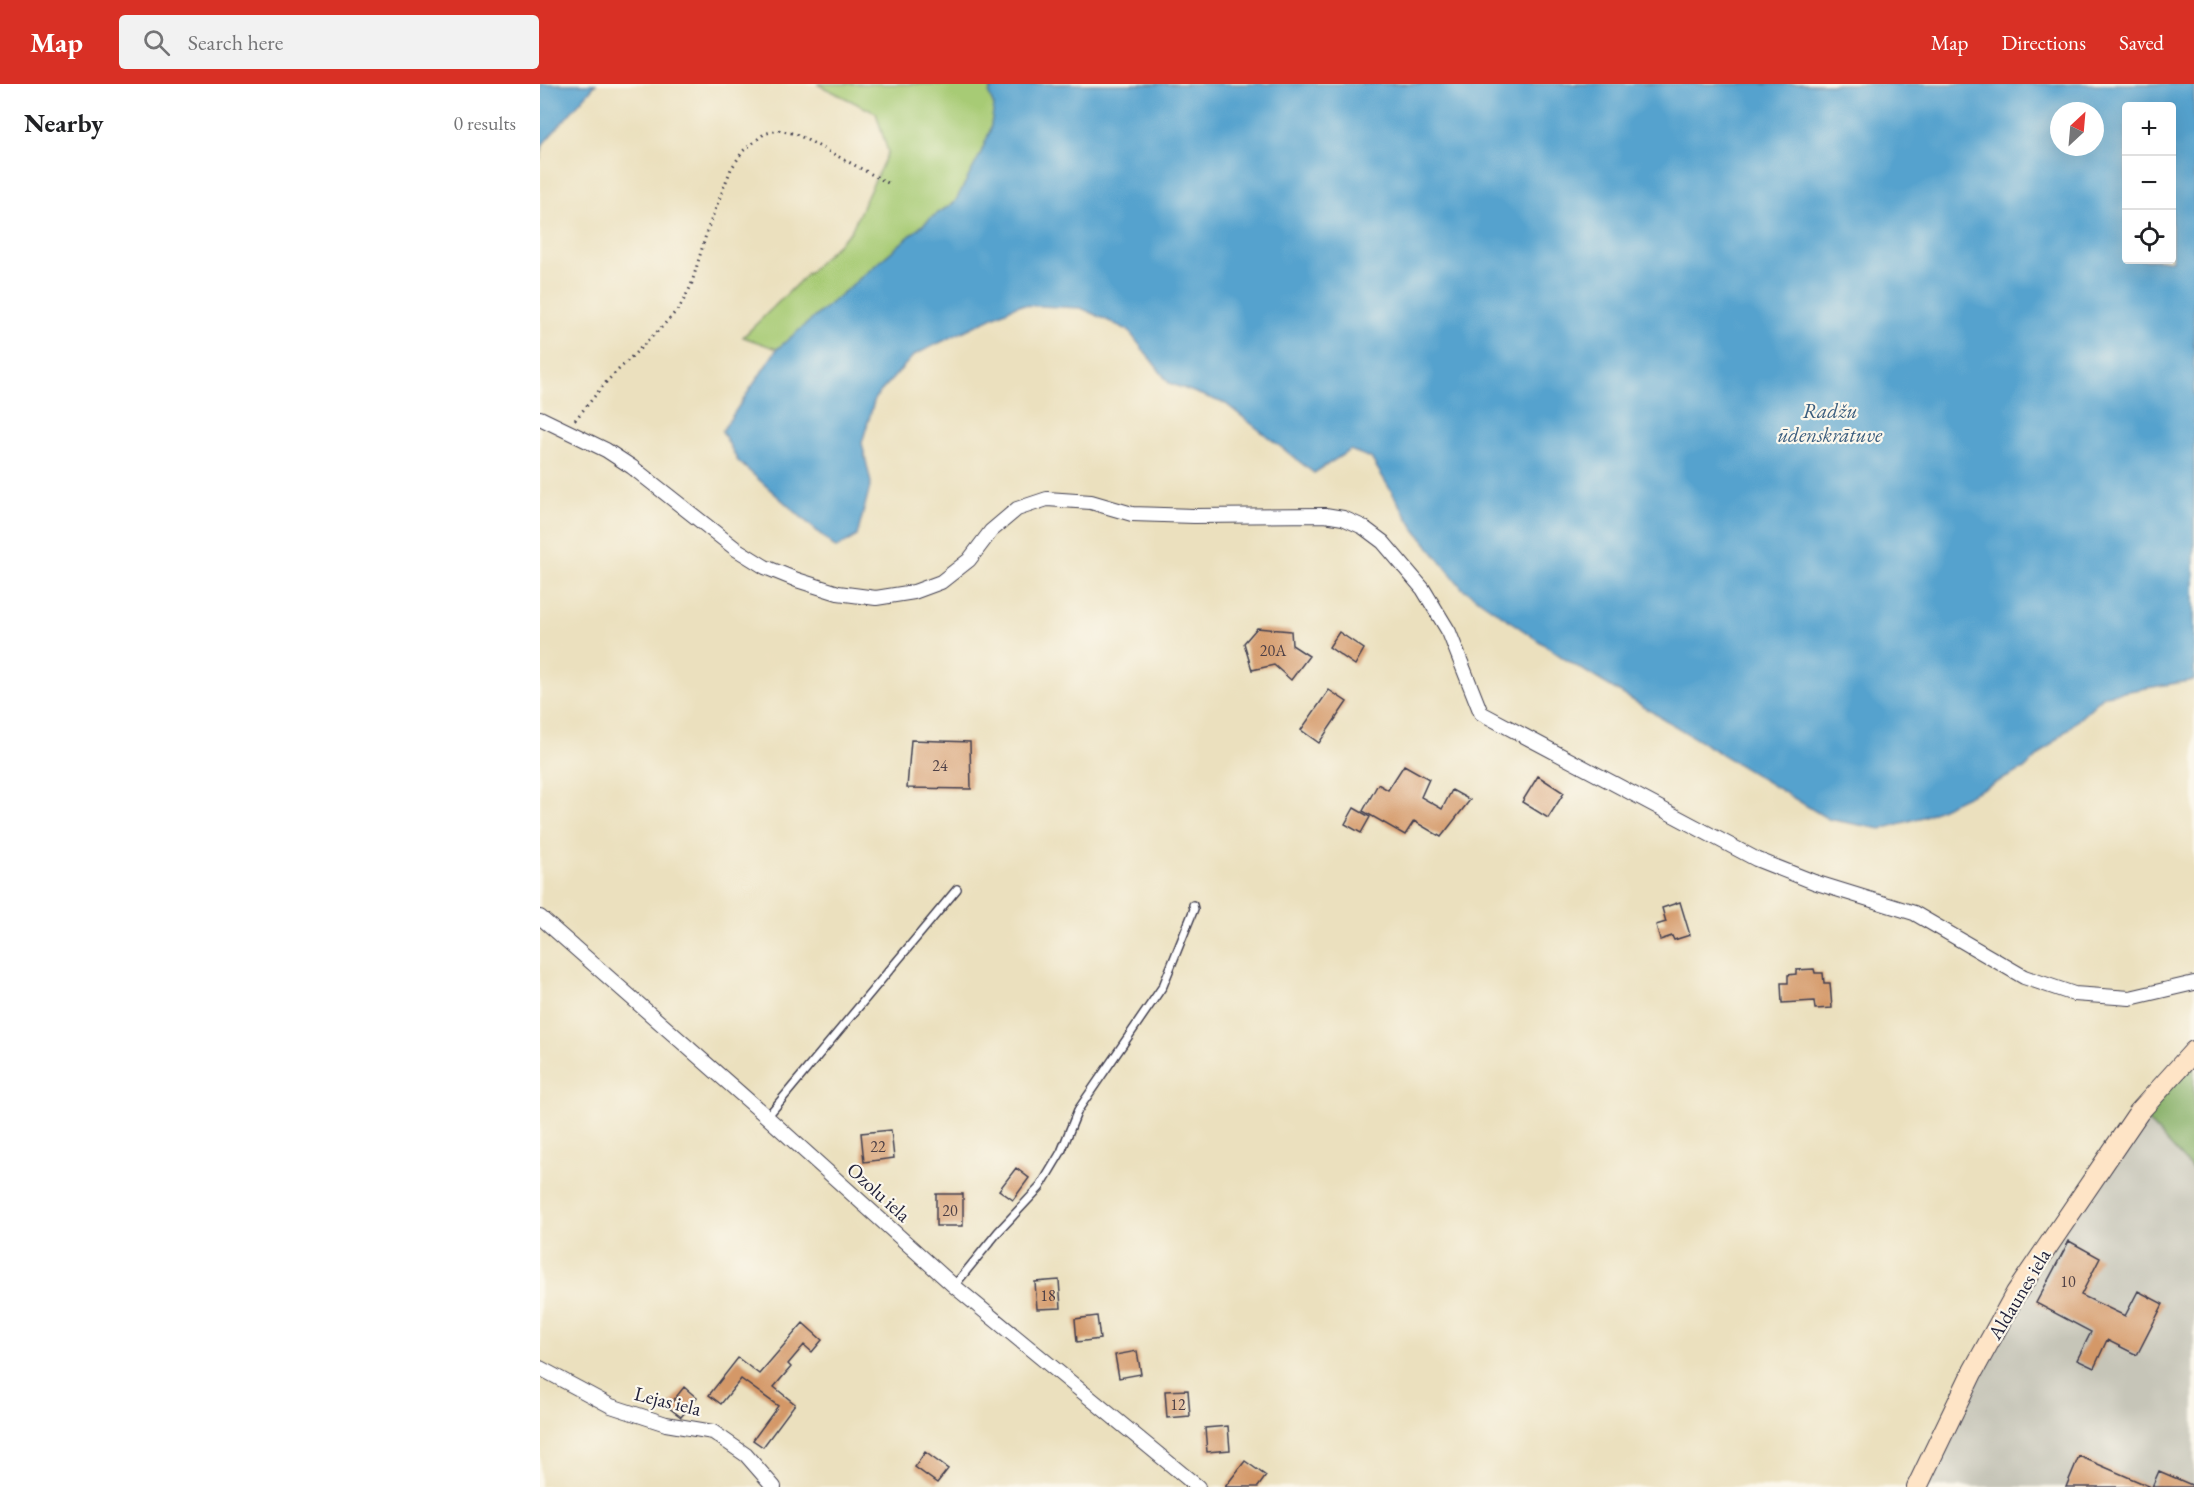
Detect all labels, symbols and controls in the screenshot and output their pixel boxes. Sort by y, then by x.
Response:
search box [119,15,539,69]
text: Map [30,24,83,60]
icon: search [140,26,173,59]
text: Search here [188,28,283,57]
text: Map [1931,29,1968,56]
text: Directions [2001,29,2086,56]
text: Saved [2119,29,2164,56]
north arrow [2050,102,2104,156]
map controls [2122,102,2176,264]
button: + [2122,102,2176,156]
text: Nearby [24,106,104,140]
text: 0 results [453,110,516,136]
button: − [2122,156,2176,210]
button: locate [2122,210,2176,264]
water label: Radžu ūdenskrātuve [1778,397,1883,448]
house number: 20A [1260,640,1287,661]
house number: 24 [932,755,948,776]
house number: 22 [870,1136,886,1157]
street label: Ozolu iela [842,1156,916,1228]
house number: 20 [942,1200,958,1221]
street label: Aldaunes iela [1981,1244,2056,1345]
house number: 10 [2060,1271,2076,1292]
house number: 18 [1040,1285,1056,1306]
street label: Lejas iela [632,1380,704,1422]
house number: 12 [1170,1394,1186,1415]

